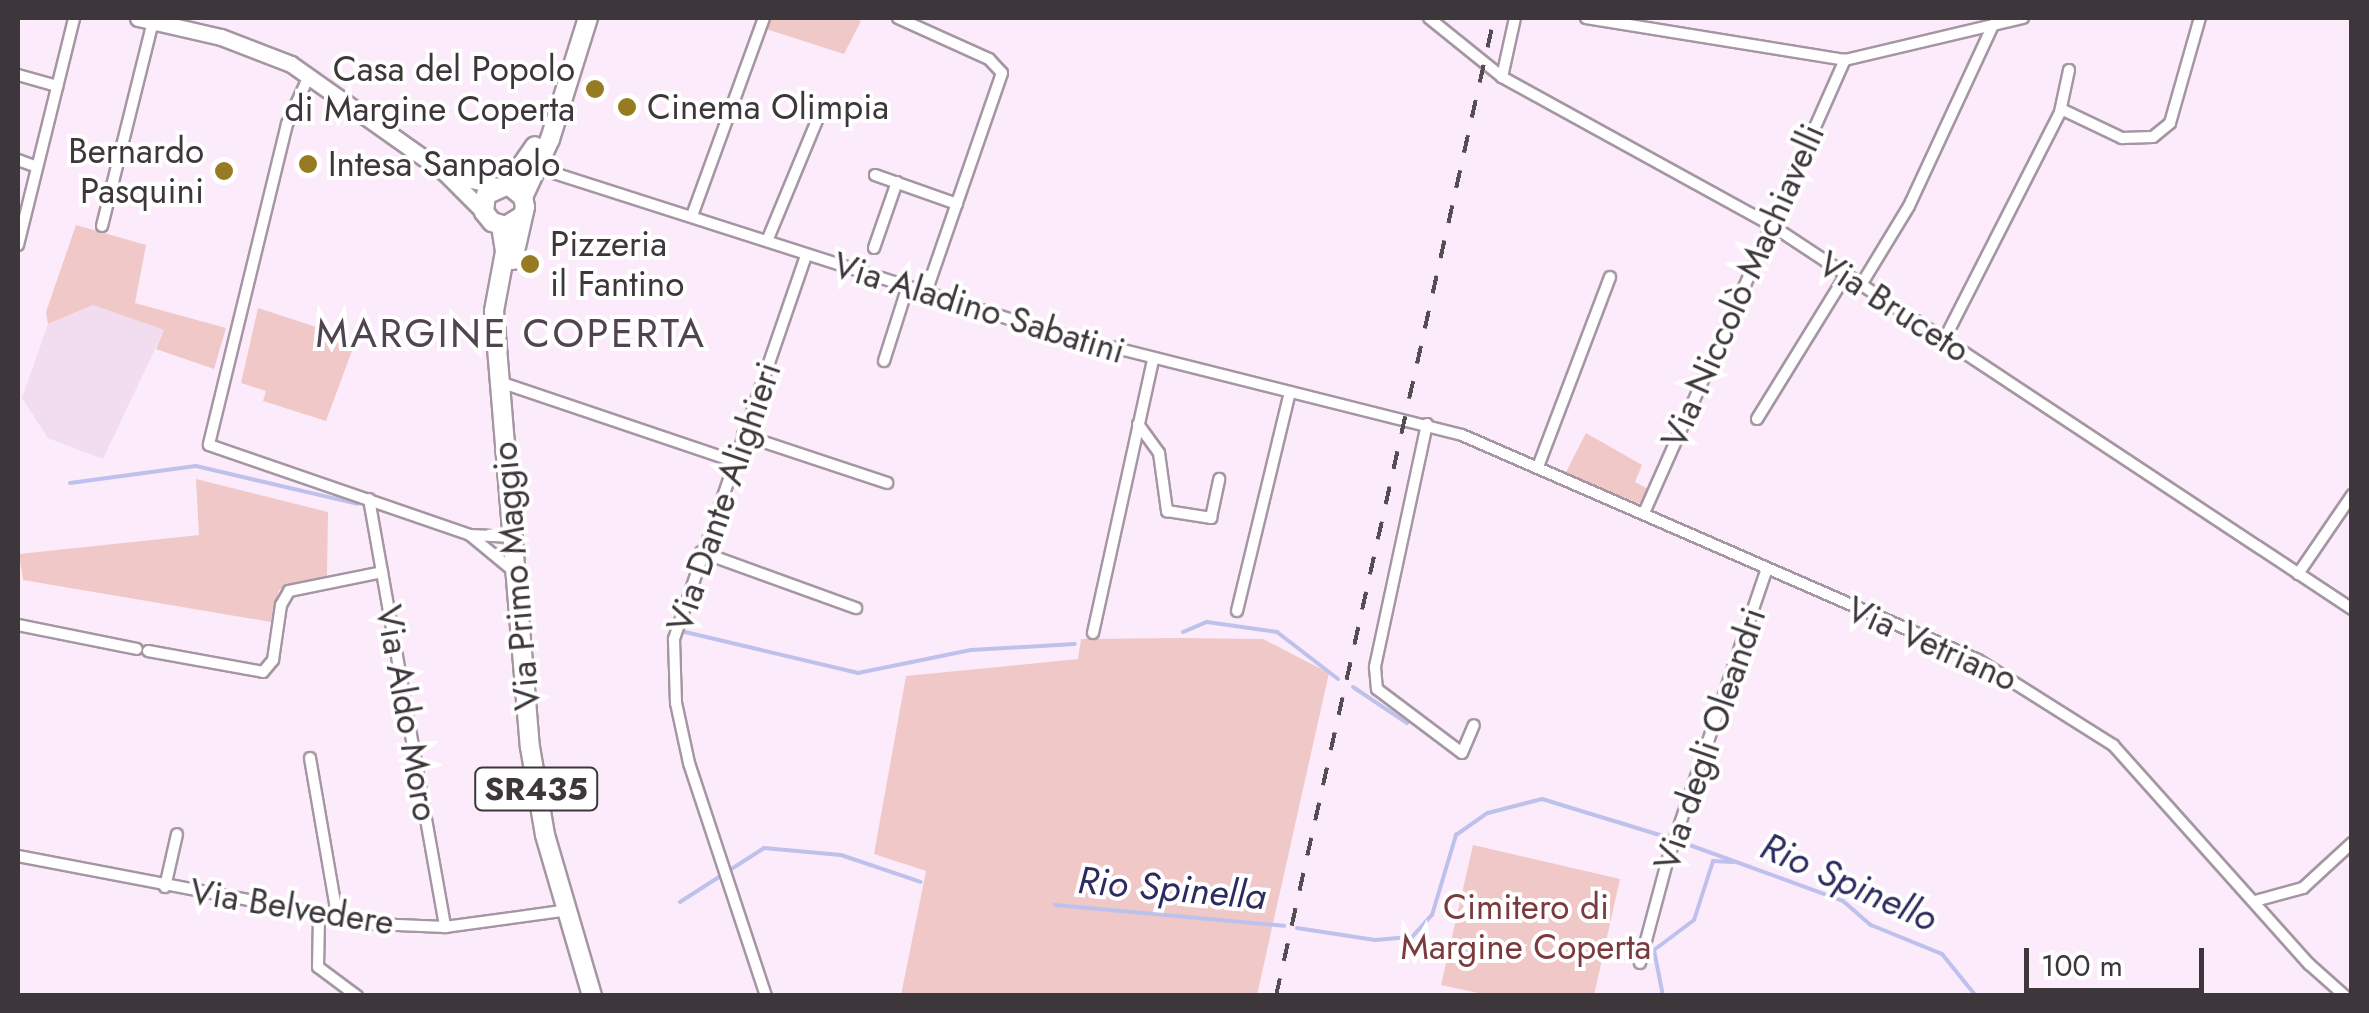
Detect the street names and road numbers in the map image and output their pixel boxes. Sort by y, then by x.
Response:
street label: Via Niccolò Machiavelli [1653,118,1833,454]
street label: Via Bruceto [1811,243,1977,371]
street label: Via Aladino Sabatini [828,244,1130,372]
street label: Via Dante Alighieri [658,357,790,637]
street label: Via Primo Maggio [483,440,549,712]
street label: Via Vetriano [1840,588,2024,700]
street label: Via Aldo Moro [367,602,447,824]
street label: Via degli Oleandri [1645,602,1775,876]
road number: SR435 [474,762,598,816]
street label: Via Belvedere [187,870,397,944]

